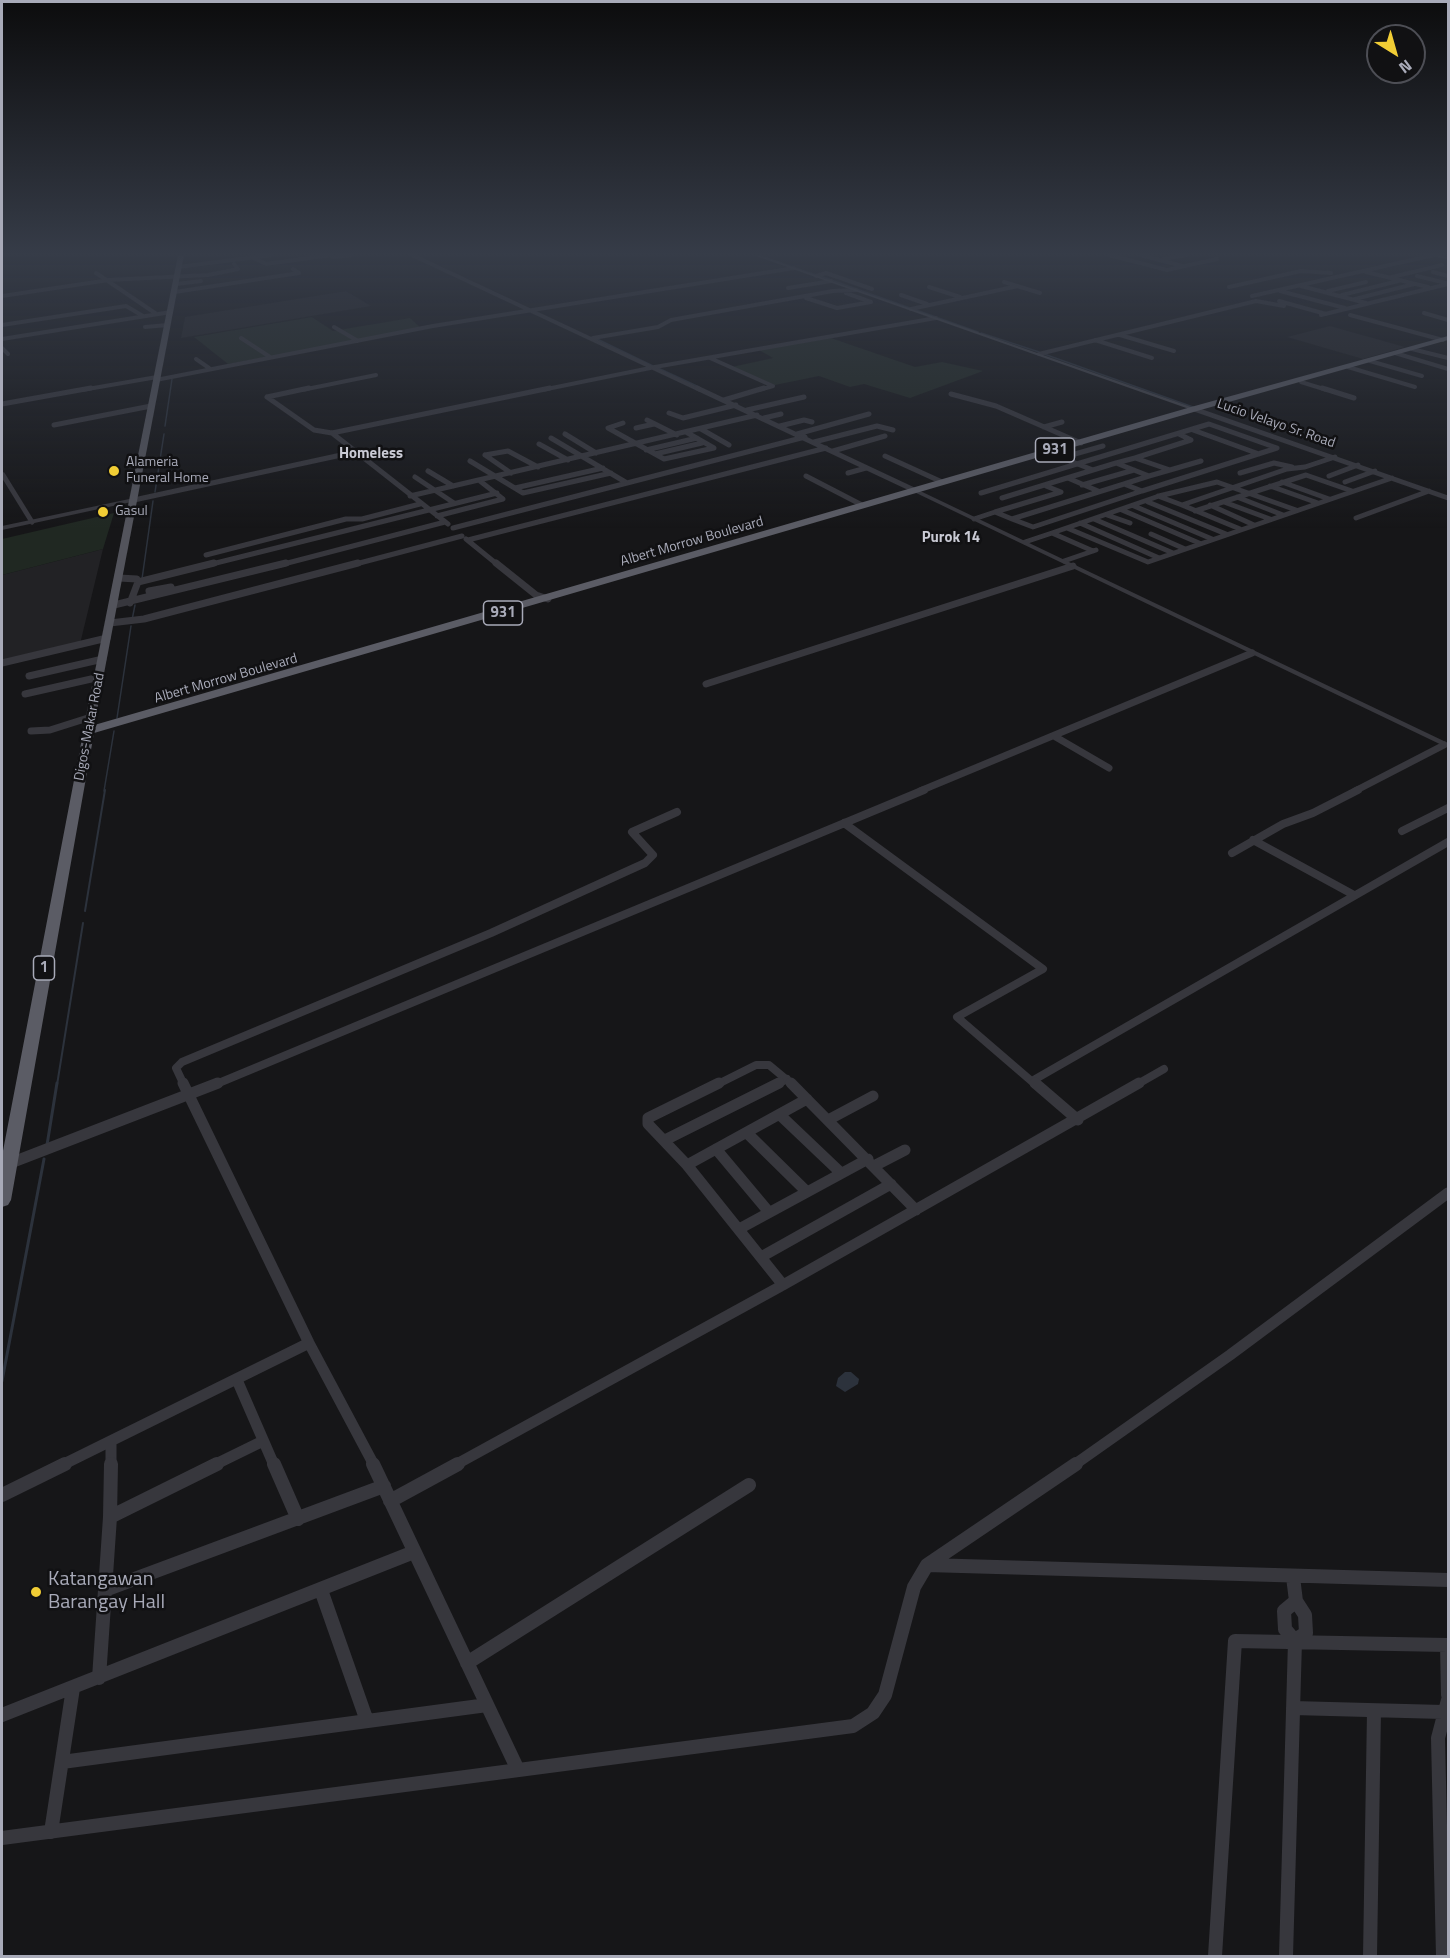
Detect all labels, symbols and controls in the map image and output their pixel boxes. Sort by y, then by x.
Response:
north arrow [1366,24,1426,84]
text: N [1394,54,1417,80]
street label: Lucio Velayo Sr. Road [1215,396,1337,452]
road number: 931 [1036,438,1074,462]
district label: Homeless [339,445,403,463]
place label: Alameria Funeral Home [126,455,209,488]
marker: Alameria Funeral Home [107,464,121,478]
place label: Gasul [115,504,148,520]
marker: Gasul [96,505,110,519]
street label: Albert Morrow Boulevard [619,514,765,570]
district label: Purok 14 [922,529,980,547]
road number: 931 [484,601,522,625]
street label: Albert Morrow Boulevard [153,651,299,707]
street label: Digos-Makar Road [71,671,109,783]
road number: 1 [34,956,54,980]
place label: Katangawan Barangay Hall [48,1568,165,1615]
marker: Katangawan Barangay Hall [29,1585,43,1599]

